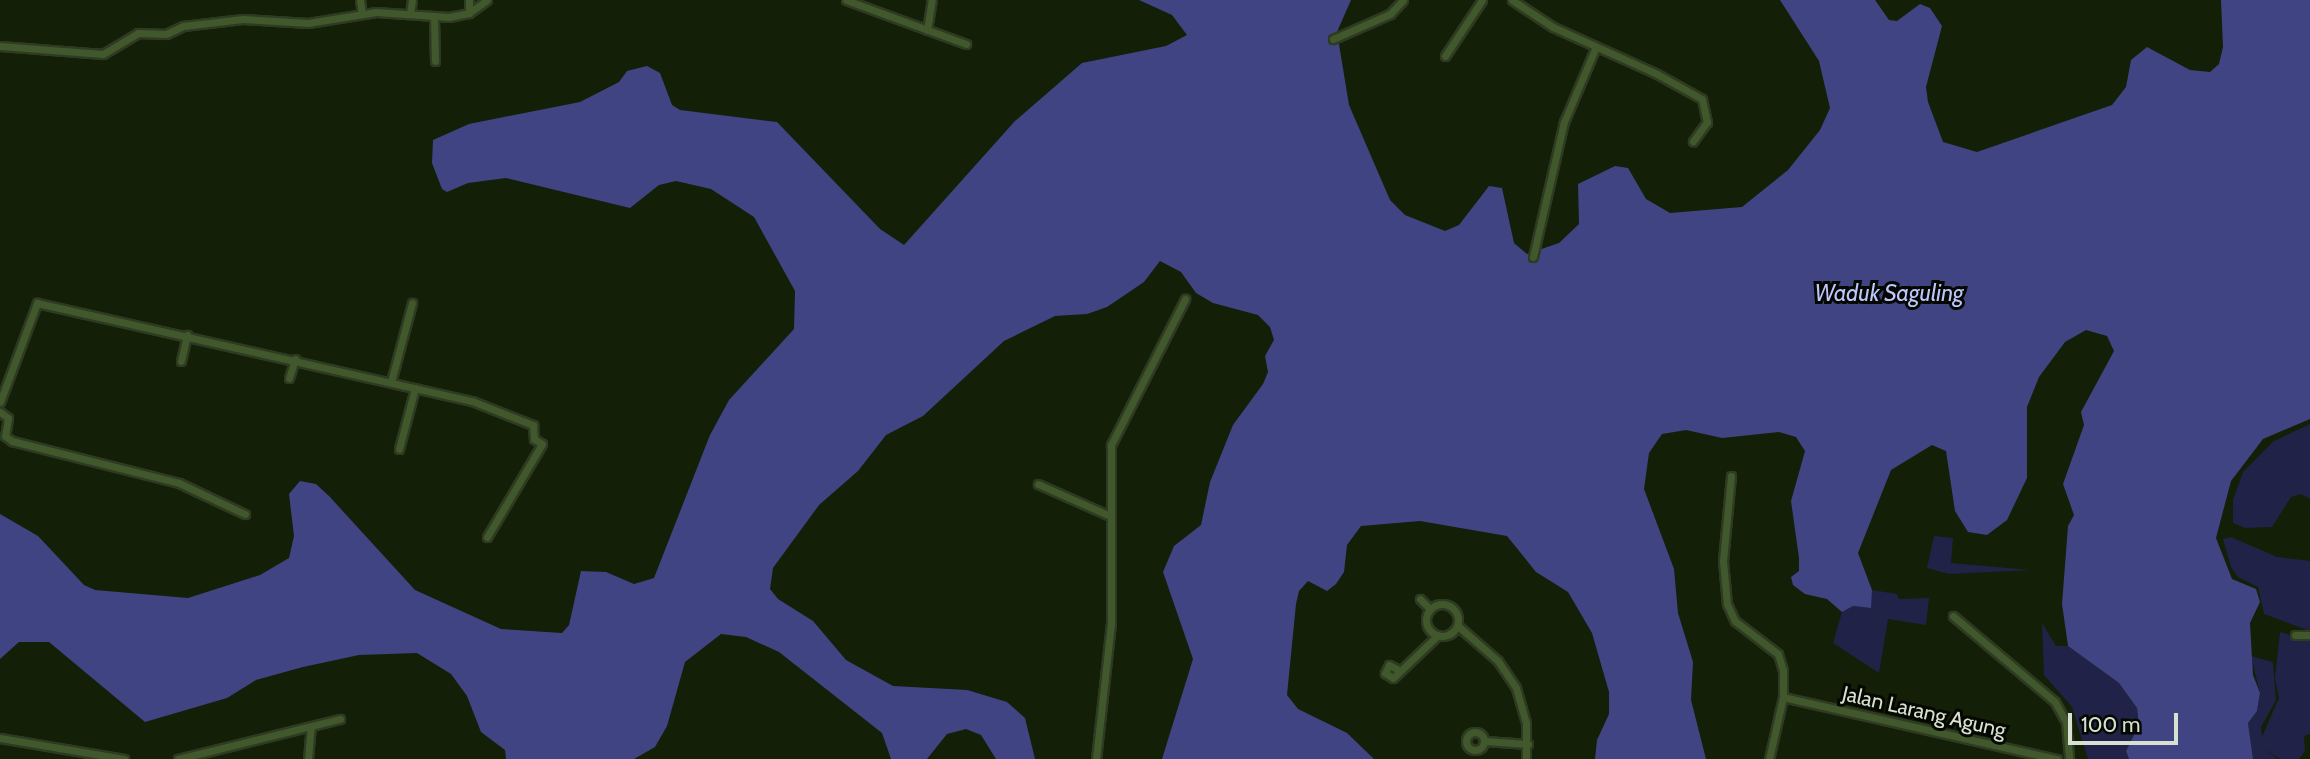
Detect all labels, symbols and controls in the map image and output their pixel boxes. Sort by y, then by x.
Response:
water label: Waduk Saguling [1814,279,1964,307]
street label: Jalan Larang Agung [1840,681,2008,743]
scale bar [2072,700,2182,744]
text: 100 m [2081,712,2140,737]

